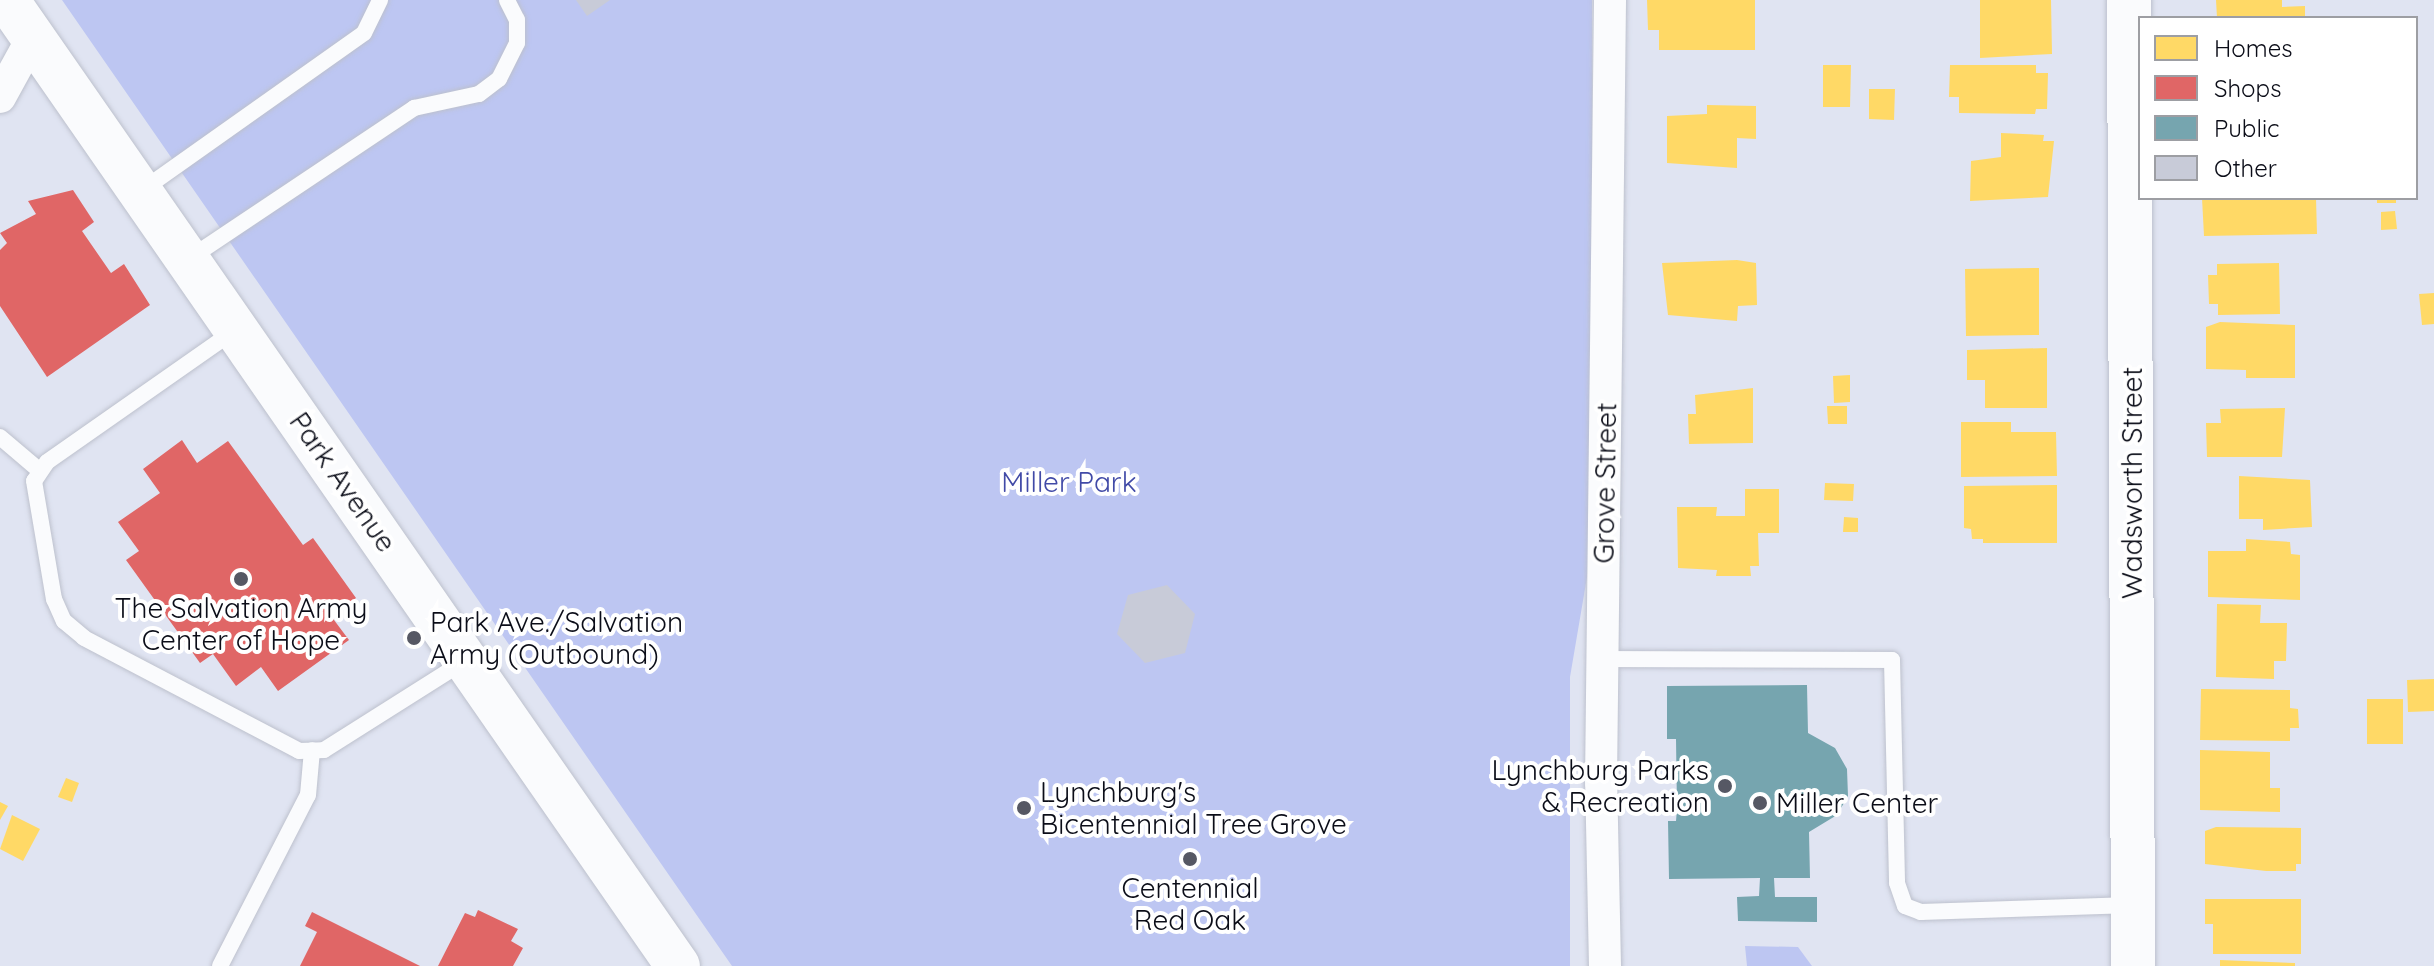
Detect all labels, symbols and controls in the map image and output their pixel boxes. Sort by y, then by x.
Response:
legend [2138,16,2418,200]
text: Homes [2214,33,2292,63]
text: Shops [2214,73,2281,103]
text: Public [2214,113,2279,143]
text: Other [2214,153,2277,183]
street label: Wadsworth Street [2115,367,2149,599]
street label: Grove Street [1587,402,1623,564]
street label: Park Avenue [283,406,403,558]
park label: Miller Park [1001,465,1137,499]
marker: The Salvation Army Center of Hope [232,570,250,588]
place label: The Salvation Army Center of Hope [115,591,367,657]
place label: Park Ave./Salvation Army (Outbound) [430,605,683,671]
marker: Park Ave./Salvation Army (Outbound) [405,629,423,647]
place label: Lynchburg Parks & Recreation [1492,753,1709,819]
place label: Lynchburg's Bicentennial Tree Grove [1040,775,1347,841]
marker: Lynchburg Parks & Recreation [1716,777,1734,795]
place label: Miller Center [1776,786,1938,820]
marker: Miller Center [1751,794,1769,812]
marker: Lynchburg's Bicentennial Tree Grove [1015,799,1033,817]
marker: Centennial Red Oak [1181,850,1199,868]
place label: Centennial Red Oak [1121,871,1259,937]

